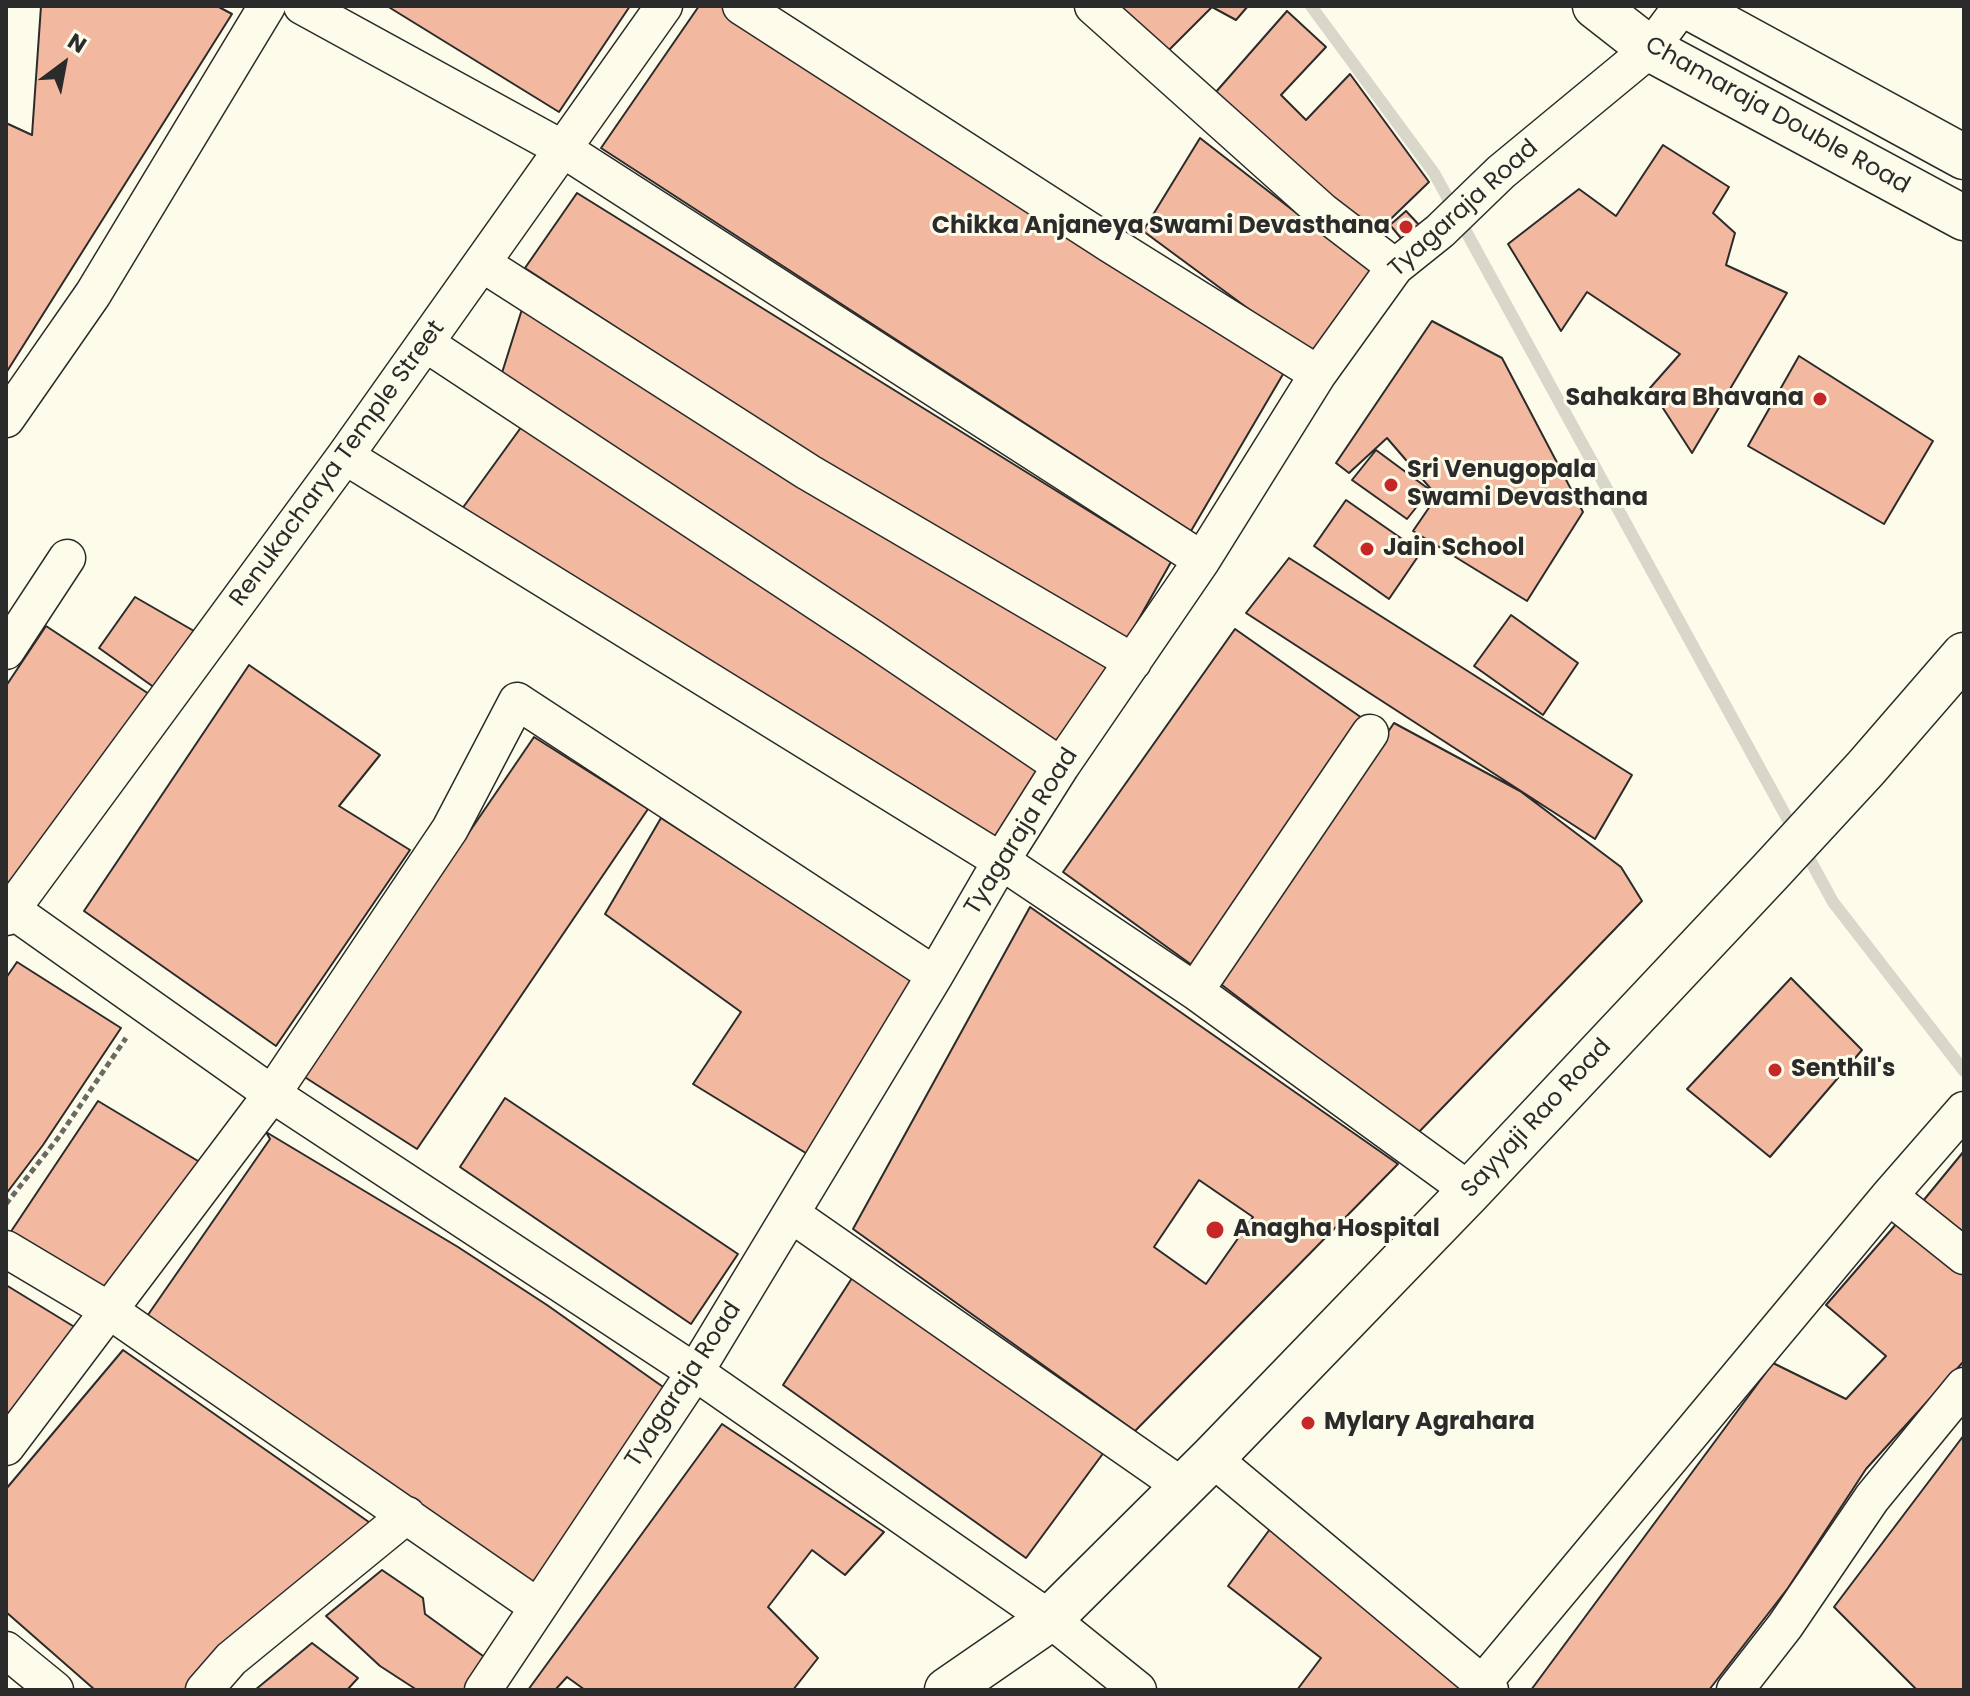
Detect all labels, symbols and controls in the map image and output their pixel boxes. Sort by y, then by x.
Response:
north arrow [24,24,104,104]
text: N [62,26,92,61]
street label: Chamaraja Double Road [1640,31,1914,201]
street label: Tyagaraja Road [1383,134,1545,284]
place label: Chikka Anjaneya Swami Devasthana [932,213,1390,241]
marker: Chikka Anjaneya Swami Devasthana [1397,218,1415,236]
street label: Renukacharya Temple Street [225,315,451,613]
place label: Sahakara Bhavana [1566,385,1804,413]
marker: Sahakara Bhavana [1811,390,1829,408]
place label: Sri Venugopala Swami Devasthana [1407,457,1648,513]
marker: Sri Venugopala Swami Devasthana [1382,476,1400,494]
place label: Jain School [1383,535,1525,563]
marker: Jain School [1358,540,1376,558]
street label: Tyagaraja Road [959,743,1085,921]
street label: Sayyaji Rao Road [1456,1034,1618,1204]
place label: Senthil's [1791,1056,1895,1084]
marker: Senthil's [1766,1061,1784,1079]
place label: Anagha Hospital [1233,1216,1440,1244]
marker: Anagha Hospital [1204,1219,1226,1241]
street label: Tyagaraja Road [620,1297,748,1473]
place label: Mylary Agrahara [1324,1409,1535,1437]
marker: Mylary Agrahara [1299,1414,1317,1432]

